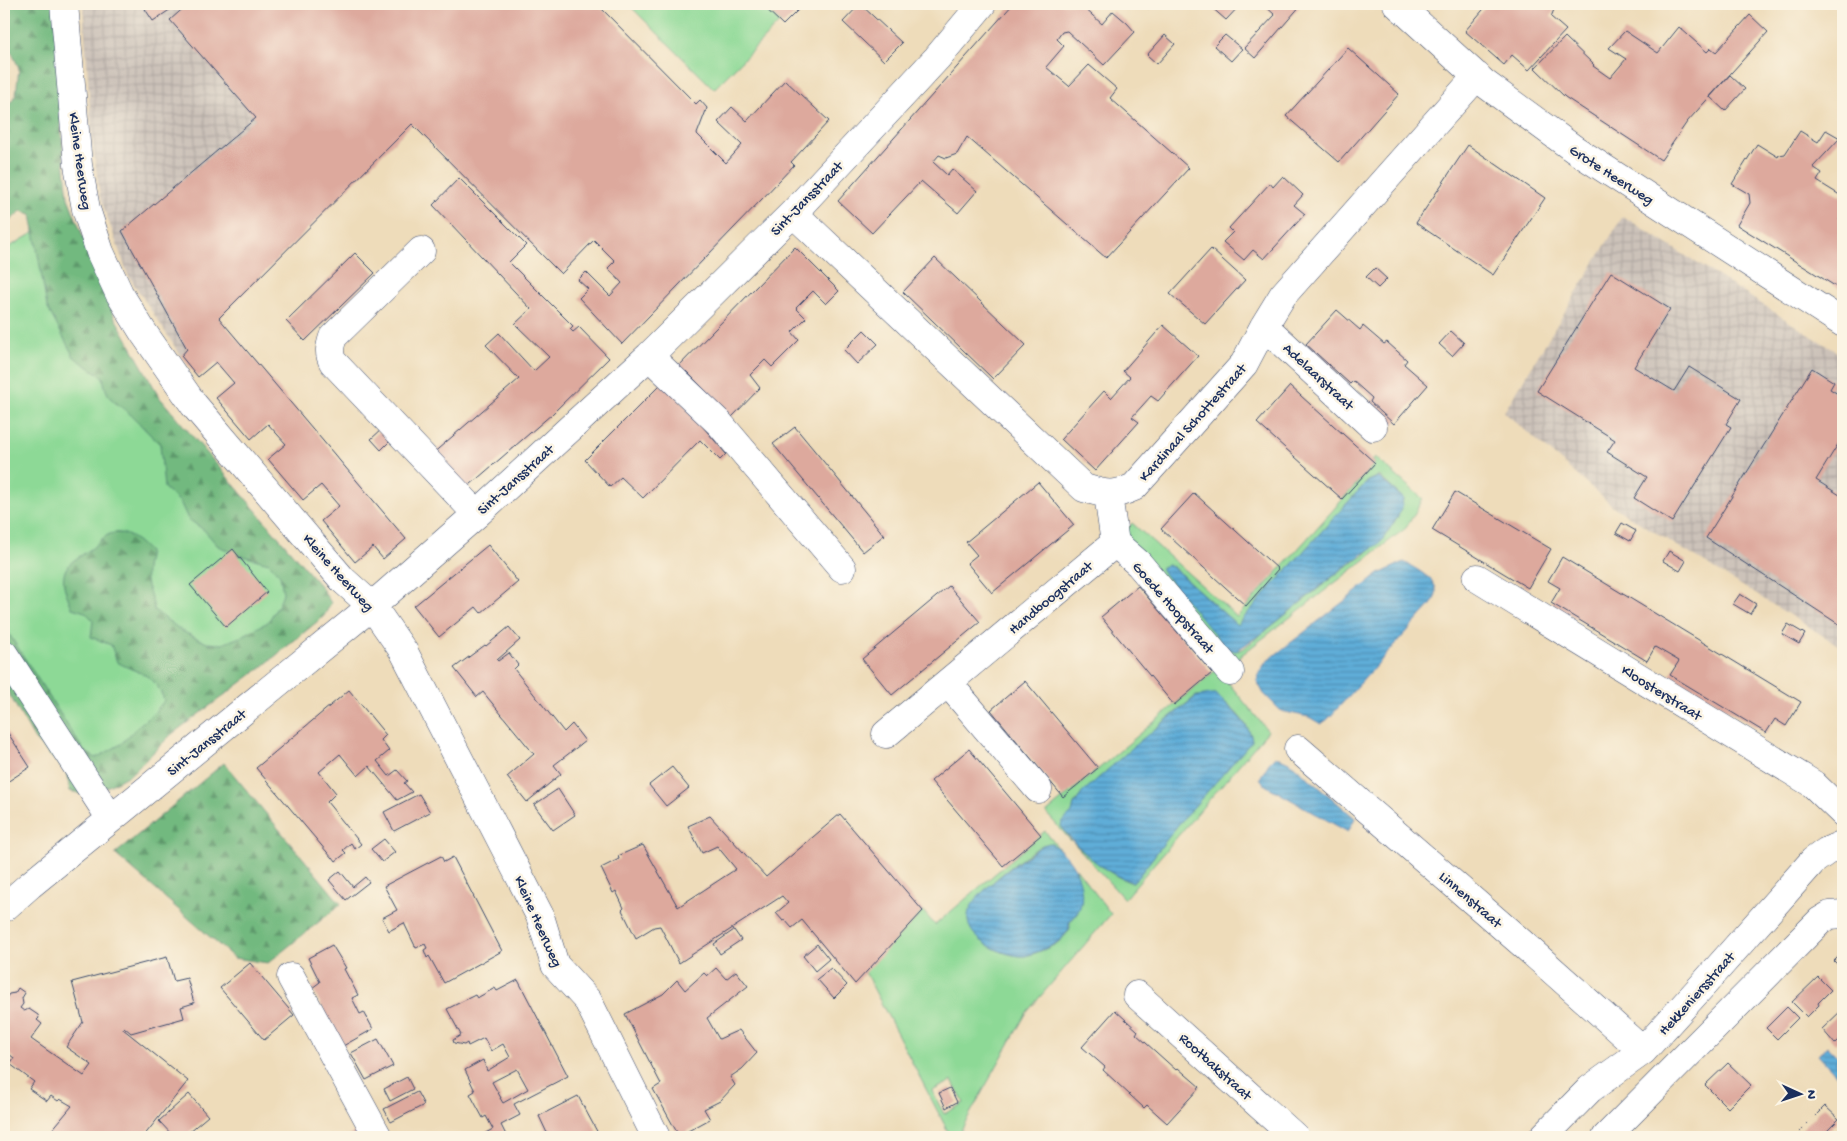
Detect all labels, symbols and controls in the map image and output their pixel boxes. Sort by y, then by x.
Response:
street label: Kleine Heerweg [63,111,95,211]
street label: Grote Heerweg [1565,142,1657,210]
street label: Sint-Jansstraat [767,157,849,240]
street label: Adelaarstraat [1278,340,1358,416]
street label: Kardinaal Schottestraat [1136,359,1252,486]
street label: Sint-Jansstraat [474,440,560,520]
street label: Kleine Heerweg [298,531,377,616]
street label: Handboogstraat [1005,557,1099,639]
street label: Goede Hoopstraat [1128,559,1219,660]
street label: Kloosterstraat [1617,662,1706,727]
street label: Sint-Jansstraat [164,705,252,781]
street label: Linnenstraat [1434,868,1506,934]
street label: Kleine Heerweg [509,873,565,970]
street label: Hekkeniersstraat [1655,947,1741,1040]
street label: Rootbakstraat [1174,1030,1256,1106]
north arrow [1774,1068,1824,1118]
text: N [1802,1090,1819,1100]

